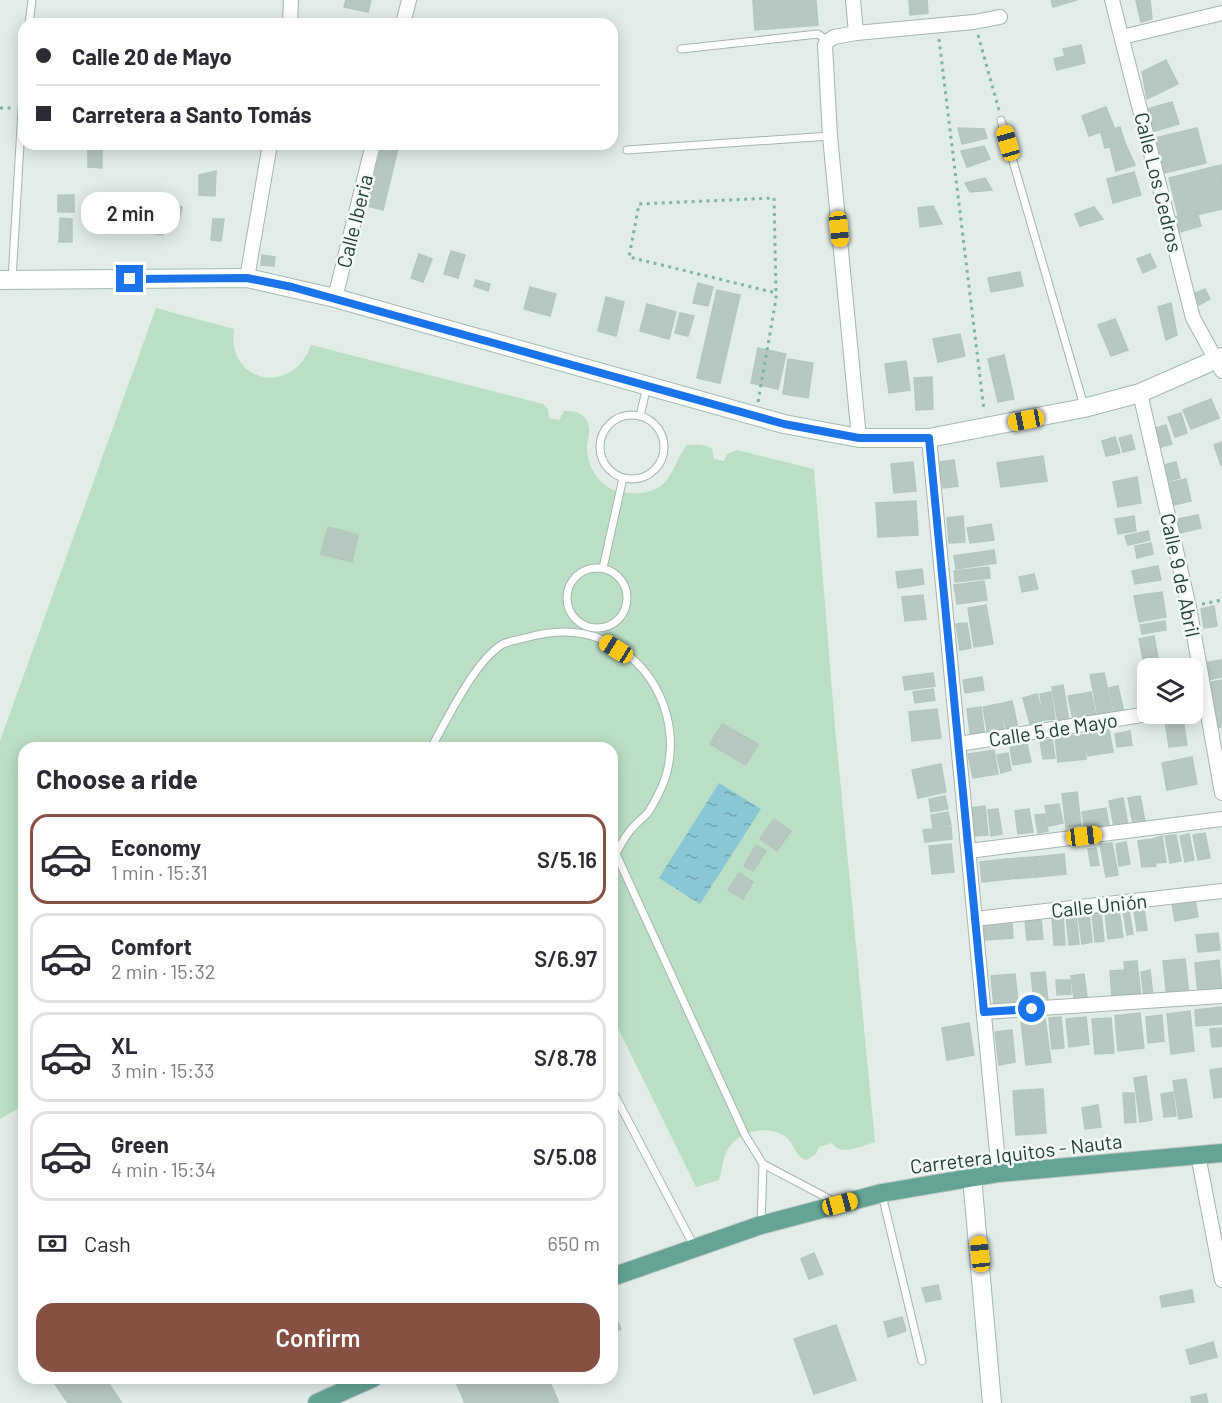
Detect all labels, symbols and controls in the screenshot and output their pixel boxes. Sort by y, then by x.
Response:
text: Calle 20 de Mayo [72,43,232,69]
text: Carretera a Santo Tomás [72,101,312,127]
street label: Calle Los Cedros [1130,110,1188,254]
car [994,123,1022,163]
street label: Calle Iberia [331,172,377,270]
callout: 2 min [80,192,180,234]
text: 2 min [107,201,154,225]
car [828,210,850,248]
route end [116,265,143,292]
car [1007,408,1045,432]
street label: Calle 9 de Abril [1156,511,1206,639]
car [596,632,636,666]
map controls [1137,658,1203,724]
button: layers [1137,658,1203,724]
street label: Calle 5 de Mayo [987,707,1119,751]
text: Choose a ride [36,762,198,794]
car [1065,825,1103,847]
icon: car [39,832,93,886]
text: Economy [111,834,201,860]
text: S/5.16 [537,846,597,872]
text: 1 min · 15:31 [111,860,208,884]
street label: Calle Unión [1050,888,1148,922]
icon: car [39,931,93,985]
text: Comfort [111,933,192,959]
text: S/6.97 [534,945,597,971]
text: 2 min · 15:32 [111,959,215,983]
route start [1018,995,1045,1022]
icon: car [39,1030,93,1084]
text: XL [111,1032,137,1058]
text: S/8.78 [534,1044,597,1070]
text: 3 min · 15:33 [111,1058,215,1082]
street label: Carretera Iquitos - Nauta [908,1128,1124,1178]
icon: car [39,1129,93,1183]
text: Green [111,1131,169,1157]
text: S/5.08 [533,1143,597,1169]
text: 4 min · 15:34 [111,1157,216,1181]
car [820,1191,860,1217]
icon: cash [36,1227,69,1260]
text: Cash [84,1230,131,1256]
text: 650 m [548,1231,600,1255]
car [969,1235,991,1273]
button: Confirm [36,1303,600,1372]

